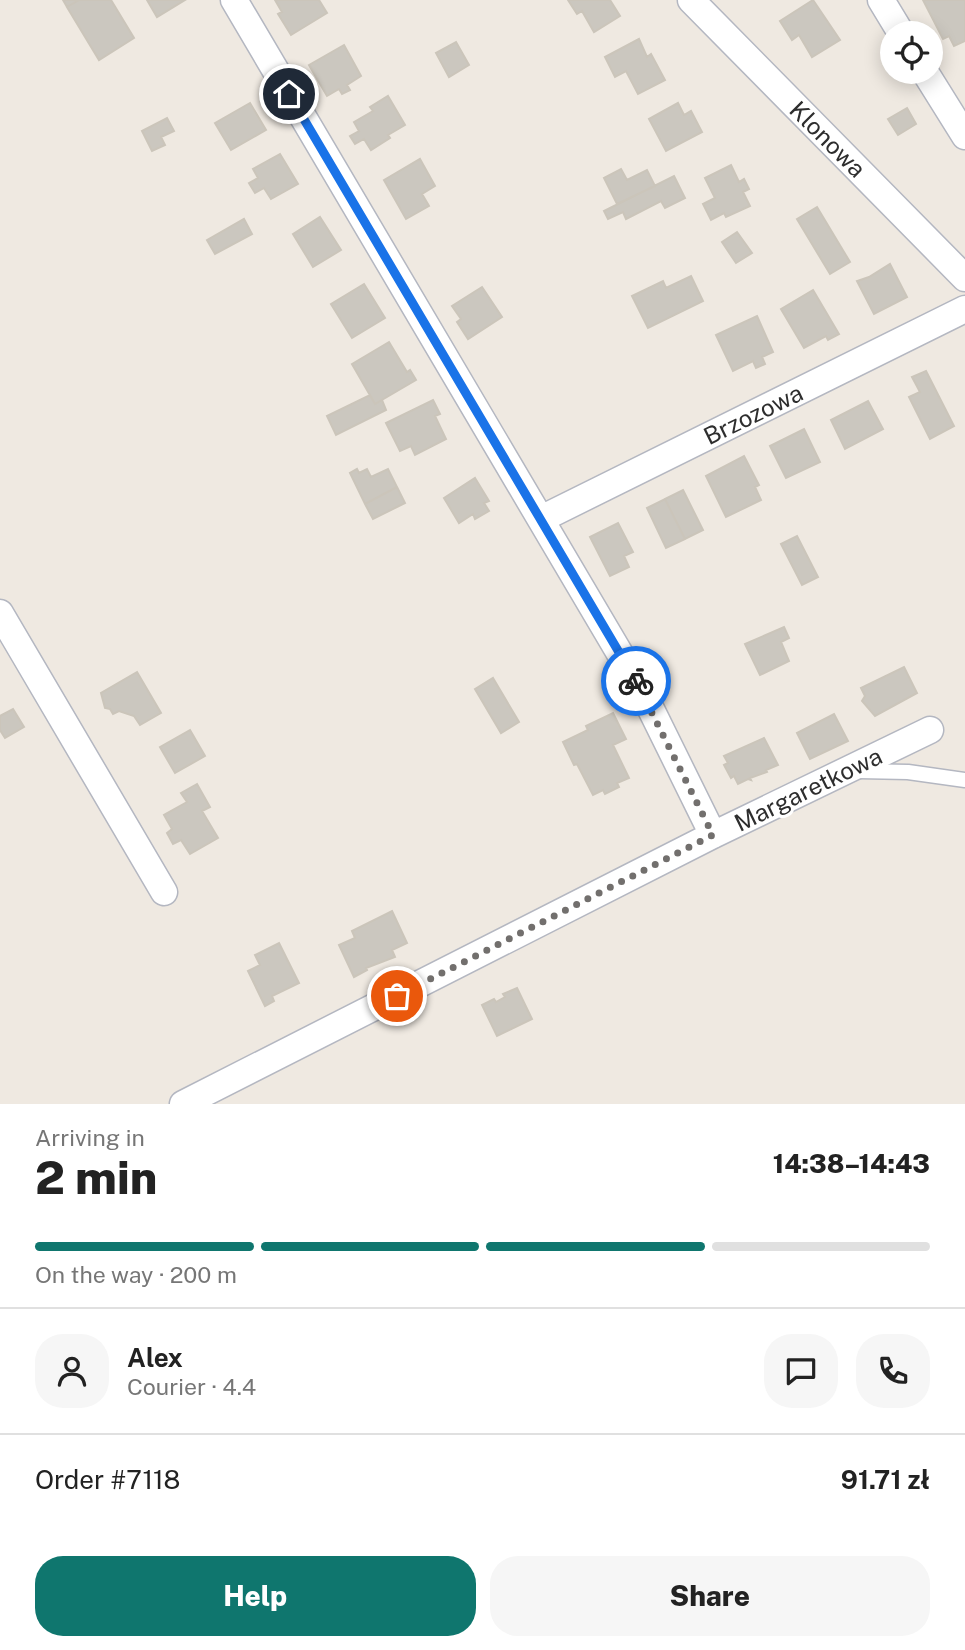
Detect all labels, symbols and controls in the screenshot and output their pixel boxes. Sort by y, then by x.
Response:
map controls [880,21,943,84]
button: locate [880,21,943,84]
pin [259,64,319,124]
icon: home [270,75,308,113]
street label: Klonowa [784,95,872,183]
street label: Brzozowa [699,378,807,450]
courier [601,646,671,716]
icon: bike [617,662,655,700]
street label: Margaretkowa [730,741,886,837]
pin [367,966,427,1026]
icon: bag [378,977,416,1015]
text: Arriving in [35,1124,145,1151]
text: 14:38–14:43 [773,1148,930,1179]
text: 2 min [35,1150,157,1204]
text: On the way · 200 m [35,1261,237,1288]
button: person [35,1334,109,1408]
button: chat [764,1334,838,1408]
button: phone [856,1334,930,1408]
text: Alex [127,1342,183,1373]
text: Courier · 4.4 [127,1373,256,1400]
text: Order #7118 [35,1464,180,1495]
text: 91.71 zł [841,1464,930,1495]
button: Help [35,1556,476,1636]
button: Share [490,1556,930,1636]

